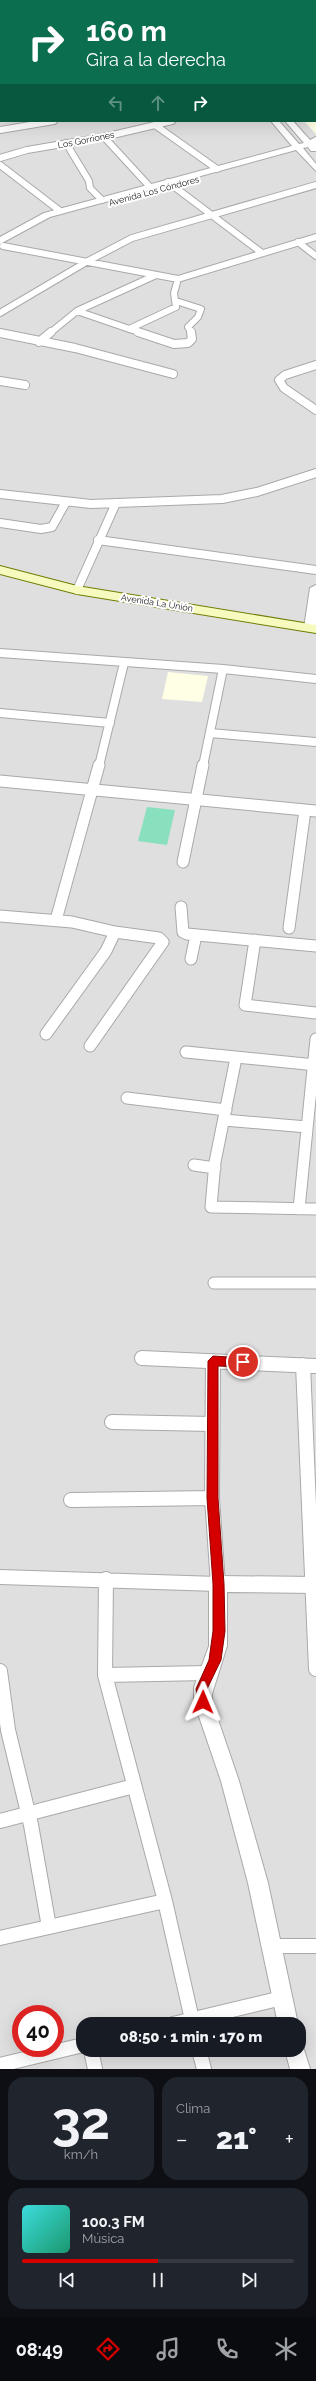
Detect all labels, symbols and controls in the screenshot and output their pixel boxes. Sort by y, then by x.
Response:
text: 160 m [86,15,167,48]
icon: right [20,16,72,68]
text: Gira a la derecha [86,49,226,70]
icon: left [105,92,127,114]
icon: ahead [147,92,169,114]
icon: right [189,92,211,114]
street label: Los Gorriones [57,129,116,150]
street label: Avenida Los Cóndores [108,174,201,208]
street label: Avenida La Unión [120,592,194,614]
pin [226,1345,260,1379]
icon: arrive [232,1351,254,1373]
position arrow [182,1681,224,1723]
speed limit sign: 40 [12,2005,64,2057]
text: 08:50 · 1 min · 170 m [120,2028,262,2046]
text: 32 [52,2090,110,2151]
text: Clima [176,2101,210,2116]
text: 21° [216,2121,257,2156]
text: − [176,2126,188,2152]
text: + [285,2126,294,2152]
text: km/h [64,2147,98,2162]
text: 100.3 FM [82,2213,145,2231]
text: Música [82,2231,124,2246]
icon: previous [56,2269,78,2291]
icon: pause [147,2269,169,2291]
icon: next [238,2269,260,2291]
icon: directions [94,2335,122,2363]
icon: music [154,2335,182,2363]
icon: phone [213,2335,241,2363]
icon: climate [272,2335,300,2363]
text: 08:49 [16,2339,63,2360]

